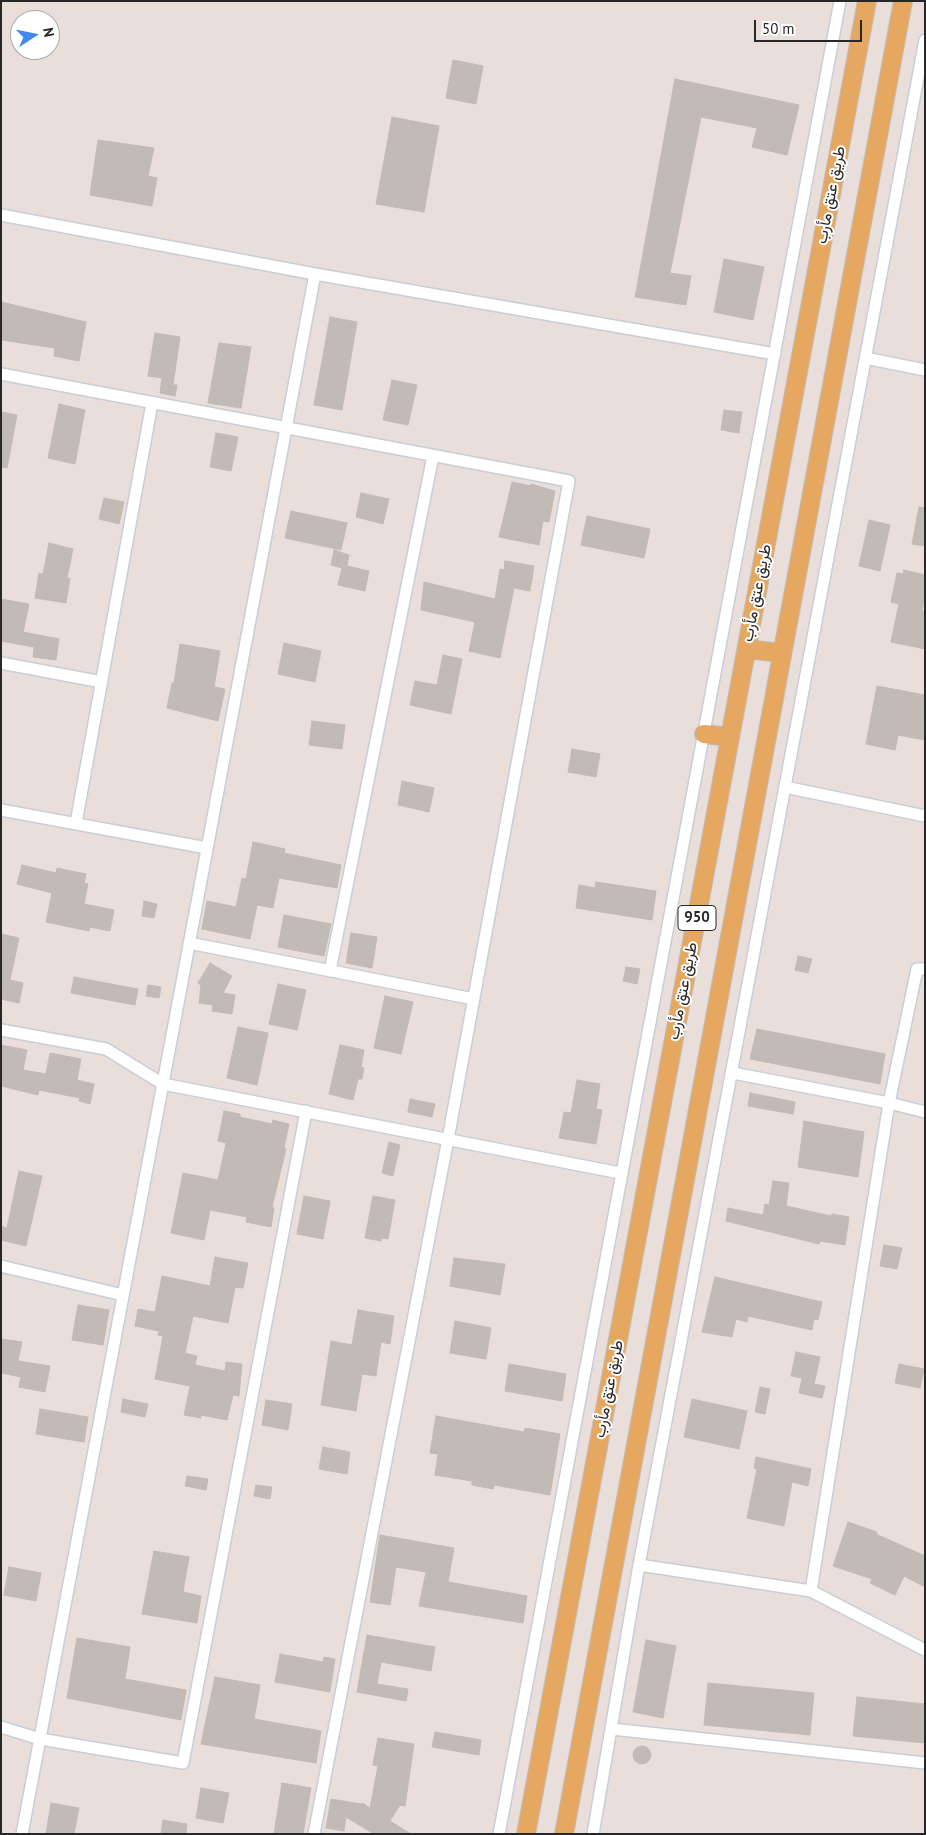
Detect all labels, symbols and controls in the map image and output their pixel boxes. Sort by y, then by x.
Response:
north arrow [10,10,60,60]
scale bar [756,10,864,42]
text: 50 m [762,19,795,38]
text: N [39,26,58,39]
street label: طريق عتق مأرب [812,145,850,245]
street label: طريق عتق مأرب [738,543,776,643]
road number: 950 [678,906,716,930]
street label: طريق عتق مأرب [664,941,702,1041]
street label: طريق عتق مأرب [590,1339,628,1439]

